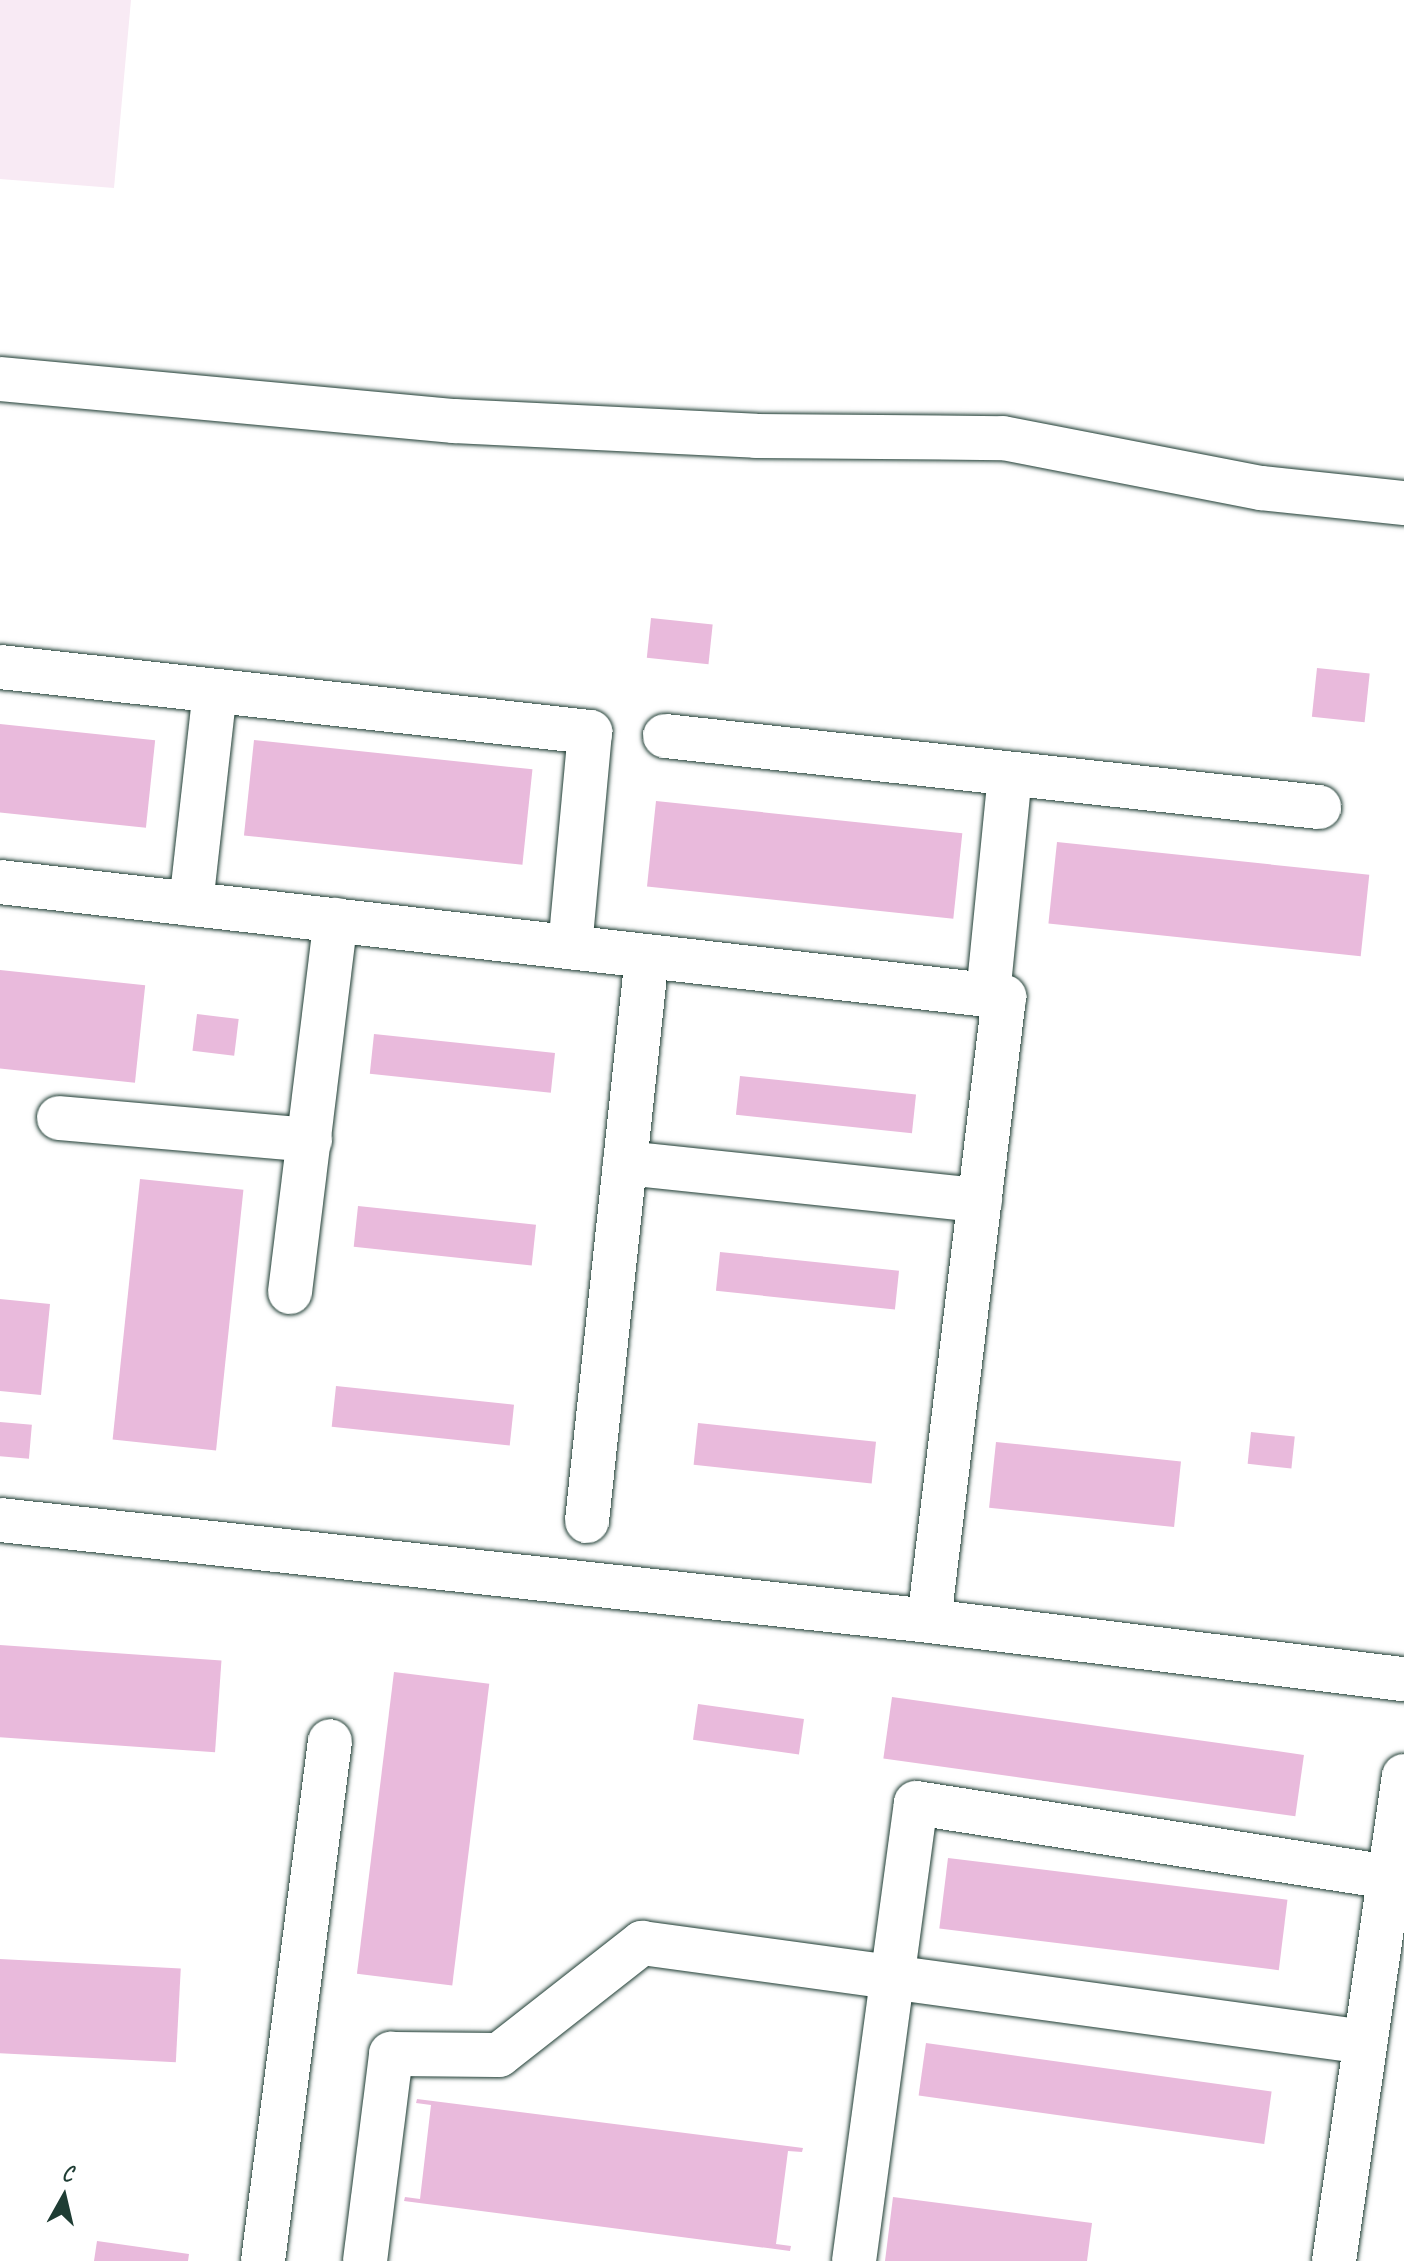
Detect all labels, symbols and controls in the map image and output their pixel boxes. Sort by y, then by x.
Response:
north arrow [24,2157,104,2237]
text: С [60,2159,75,2188]

